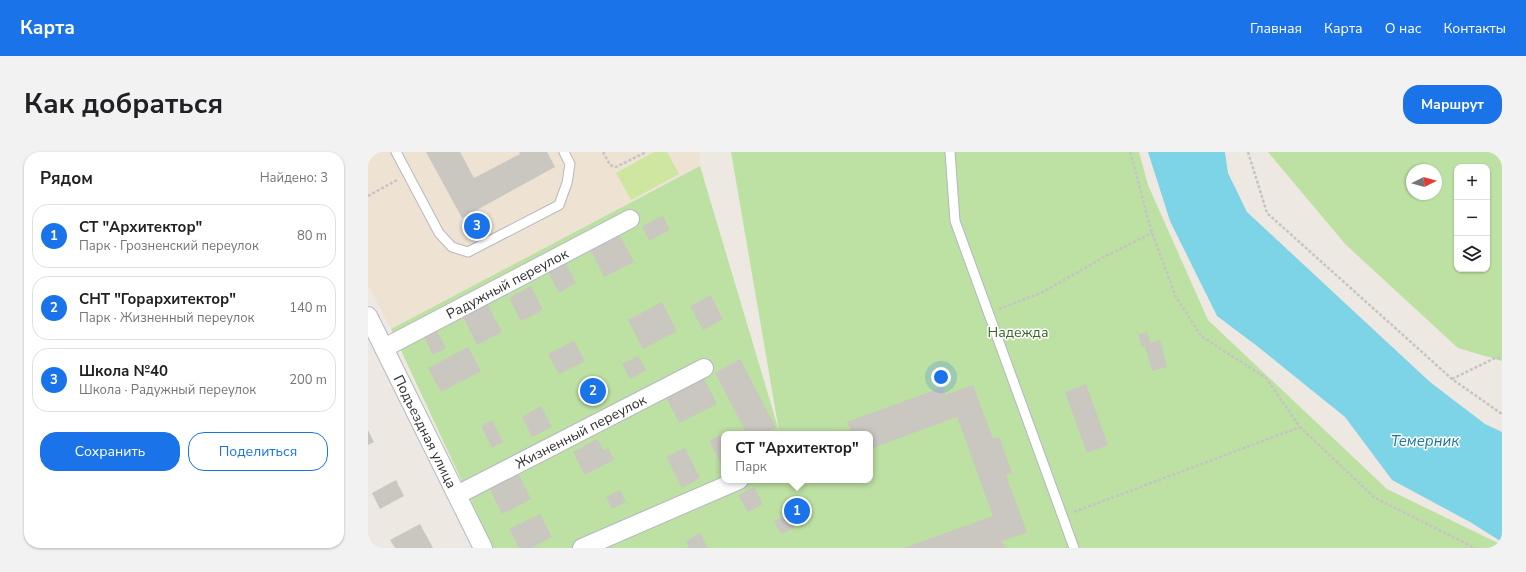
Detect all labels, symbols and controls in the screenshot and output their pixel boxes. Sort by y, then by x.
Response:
text: Карта [20,15,75,41]
text: Главная [1250,19,1302,38]
text: Карта [1324,19,1363,38]
text: О нас [1385,19,1421,38]
text: Контакты [1443,19,1506,38]
text: Как добраться [24,85,223,123]
button: Маршрут [1403,85,1502,124]
north arrow [1406,164,1442,200]
map controls [1454,164,1490,272]
button: + [1454,164,1490,200]
text: Рядом [40,167,93,190]
text: Найдено: 3 [260,169,328,187]
button: − [1454,200,1490,236]
pin: 3 [464,211,490,241]
text: СТ "Архитектор" [79,217,202,237]
text: 1 [50,227,58,245]
text: 80 m [297,227,327,245]
button: layers [1454,236,1490,272]
text: Парк · Грозненский переулок [79,237,259,255]
street label: Радужный переулок [443,244,572,324]
text: СНТ "Горархитектор" [79,289,236,309]
text: 2 [50,299,58,317]
text: 140 m [289,299,327,317]
text: Парк · Жизненный переулок [79,309,254,327]
park label: Надежда [988,323,1048,342]
text: Школа №40 [79,361,168,381]
your location [931,367,951,387]
text: 3 [50,371,58,389]
text: 200 m [289,371,327,389]
street label: Подъездная улица [389,372,461,492]
pin: 2 [580,376,606,406]
text: Школа · Радужный переулок [79,381,256,399]
street label: Жизненный переулок [512,390,650,473]
popup [721,431,873,483]
water label: Темерник [1391,431,1460,451]
button: Сохранить [40,432,180,471]
button: Поделиться [188,432,328,471]
text: СТ "Архитектор" [735,438,859,458]
text: Парк [735,458,767,476]
pin: 1 [784,496,810,526]

